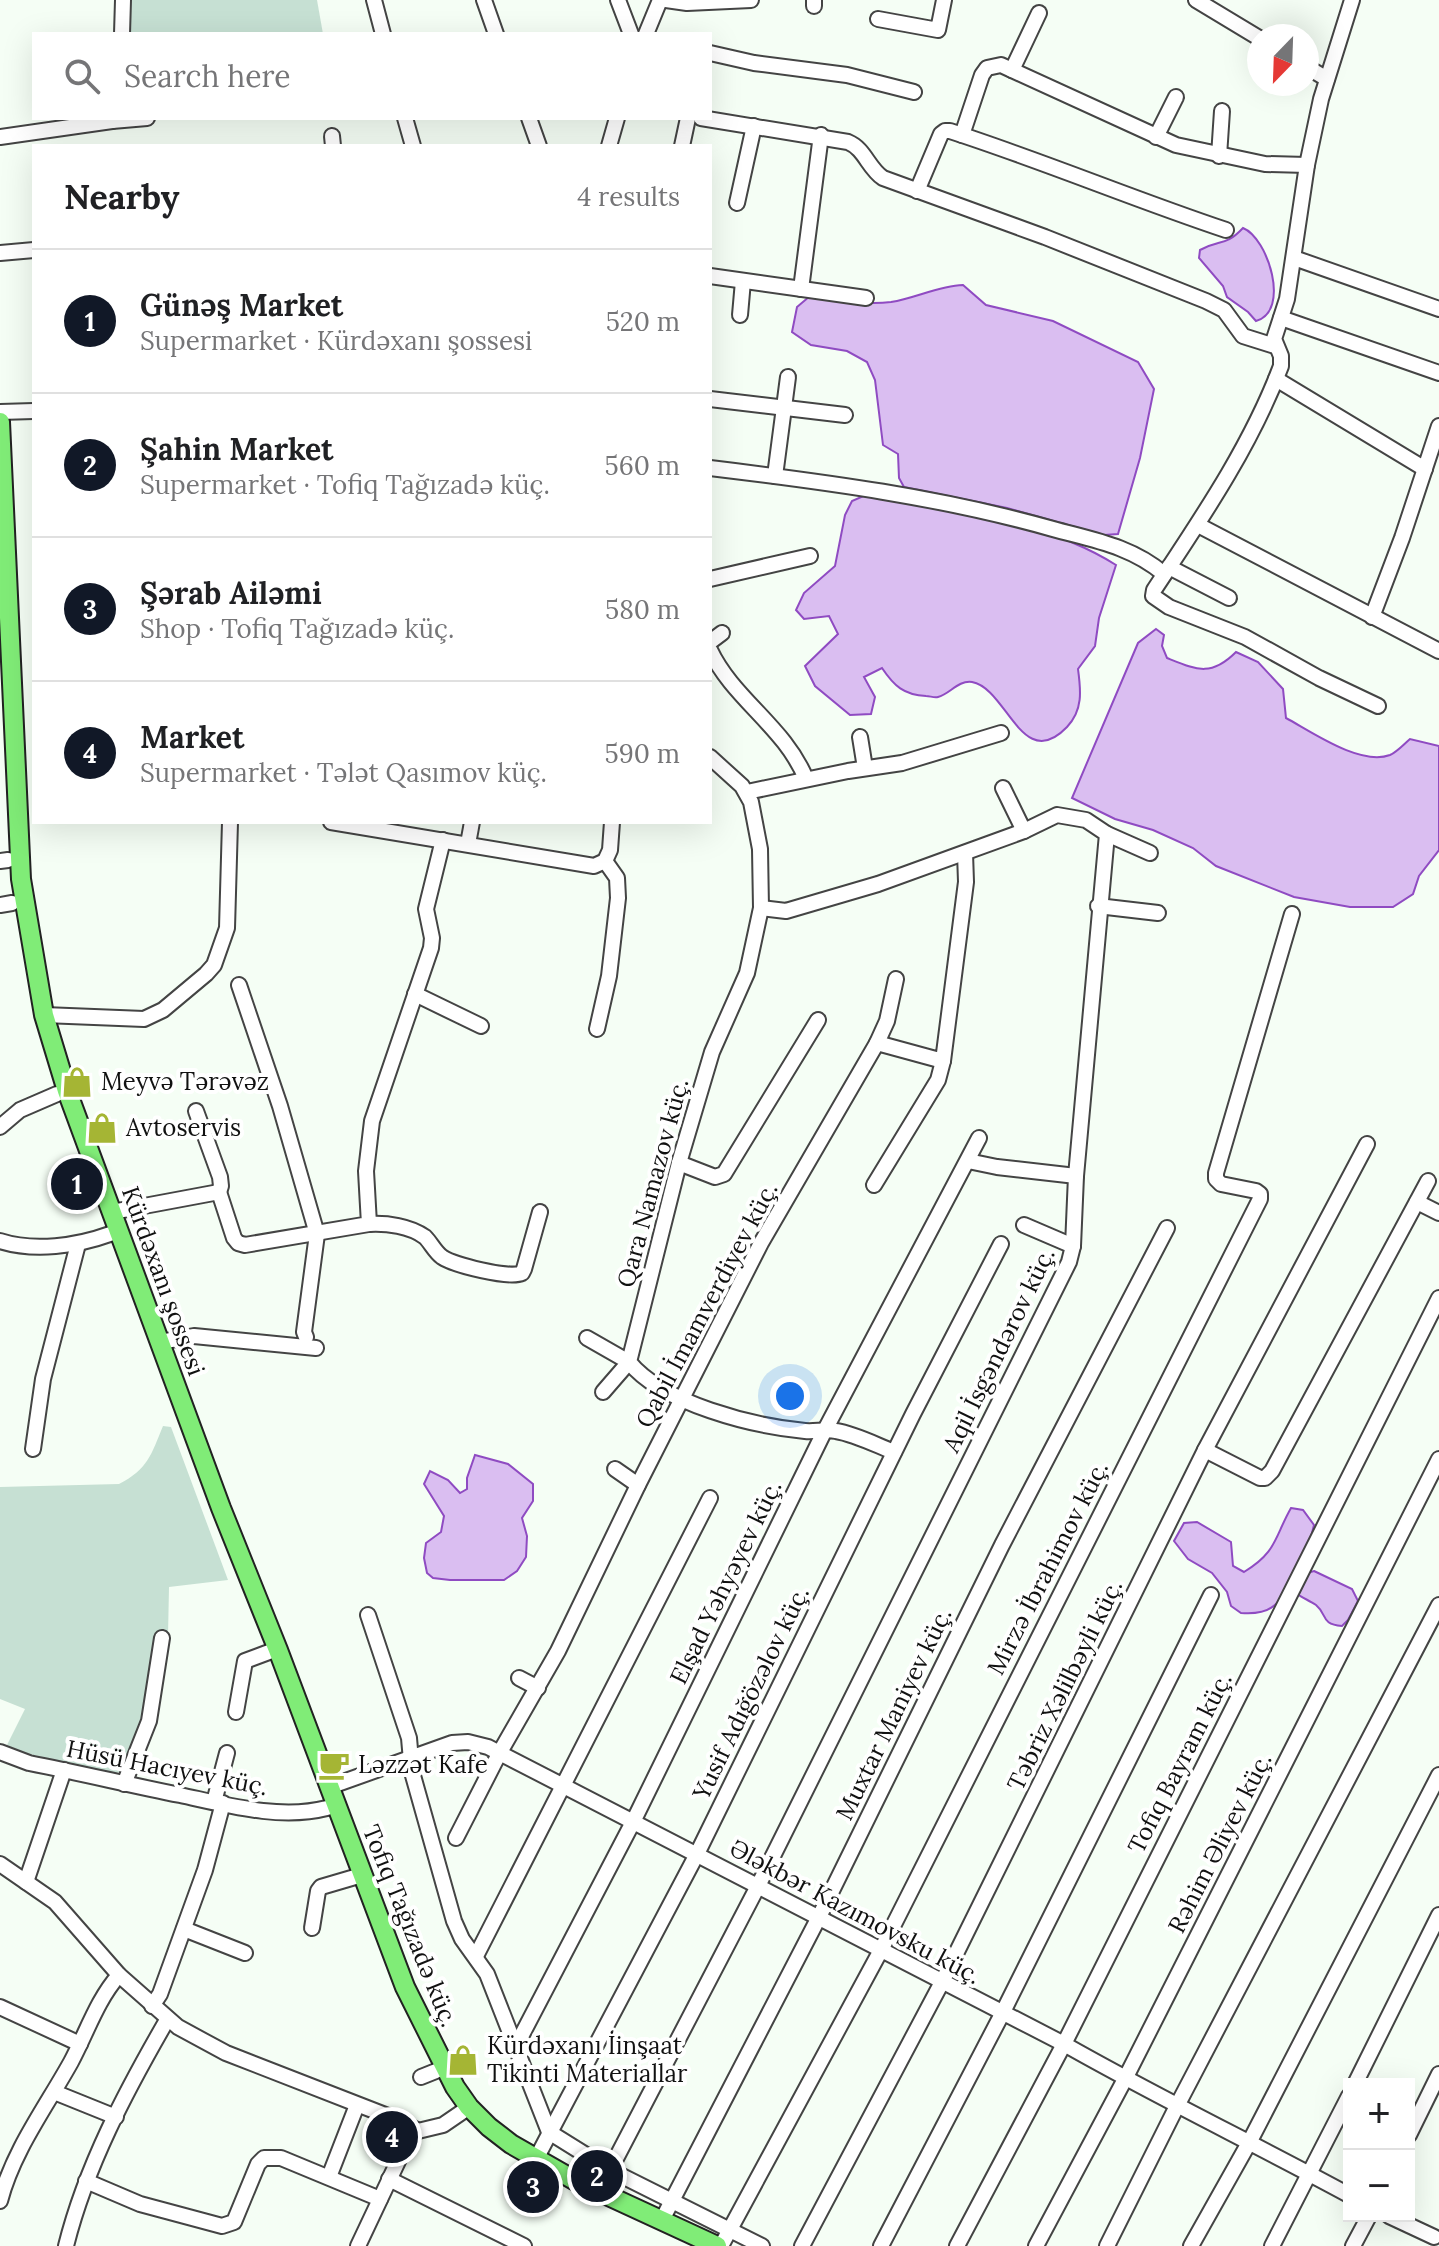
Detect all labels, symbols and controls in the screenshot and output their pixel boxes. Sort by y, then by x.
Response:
north arrow [1247,24,1319,96]
search box [32,32,712,120]
icon: search [60,54,104,98]
text: Search here [124,57,291,95]
text: Nearby [64,175,180,218]
text: 4 results [577,180,680,213]
text: Günəş Market [140,286,343,324]
text: 1 [85,305,95,338]
text: 520 m [606,305,680,338]
text: Supermarket · Kürdəxanı şossesi [140,324,532,357]
text: Şahin Market [140,430,334,468]
text: 2 [83,449,97,482]
text: 560 m [605,449,680,482]
text: Supermarket · Tofiq Tağızadə küç. [140,468,550,501]
text: Şərab Ailəmi [140,574,322,612]
text: 3 [83,593,97,626]
text: 580 m [605,593,680,626]
text: Shop · Tofiq Tağızadə küç. [140,612,454,645]
text: Market [140,718,244,756]
text: 4 [83,737,97,770]
text: 590 m [605,737,680,770]
text: Supermarket · Tələt Qasımov küç. [140,756,547,789]
shop icon: Meyvə Tərəvəz [60,1065,94,1099]
place label: Meyvə Tərəvəz [101,1066,269,1097]
street label: Qara Namazov küç. [610,1075,695,1291]
shop icon: Avtoservis [85,1111,119,1145]
place label: Avtoservis [125,1112,241,1143]
pin: 1 [51,1154,103,1214]
street label: Qabil İmamverdiyev küç. [629,1177,785,1433]
street label: Kürdəxanı şossesi [115,1182,212,1380]
street label: Aqil İsgəndərov küç. [935,1242,1062,1458]
your location [770,1376,810,1416]
street label: Mirzə İbrahimov küç. [980,1456,1115,1680]
street label: Elşad Yəhyəyev küç. [663,1475,788,1689]
street label: Təbriz Xəlilbəyli küç. [1000,1574,1129,1796]
street label: Yusif Adığözəlov küç. [685,1581,816,1806]
street label: Muxtar Maniyev küç. [829,1602,958,1825]
street label: Tofiq Bayram küç. [1121,1667,1239,1859]
street label: Hüsü Hacıyev küç. [64,1733,270,1802]
street label: Rəhim Əliyev küç. [1161,1747,1278,1938]
cafe icon: Ləzzət Kafe [317,1748,351,1782]
place label: Ləzzət Kafe [358,1749,488,1780]
street label: Tofiq Tağızadə küç. [356,1820,465,2031]
street label: Ələkbər Kazımovsku küç. [724,1832,986,1991]
place label: Kürdəxanı İinşaat Tikinti Materiallar [487,2030,688,2089]
shop icon: Kürdəxanı İinşaat Tikinti Materiallar [446,2043,480,2077]
map controls [1343,2078,1415,2222]
button: + [1343,2078,1415,2150]
pin: 4 [366,2107,418,2167]
pin: 2 [571,2146,623,2206]
button: − [1343,2150,1415,2222]
pin: 3 [507,2157,559,2217]

